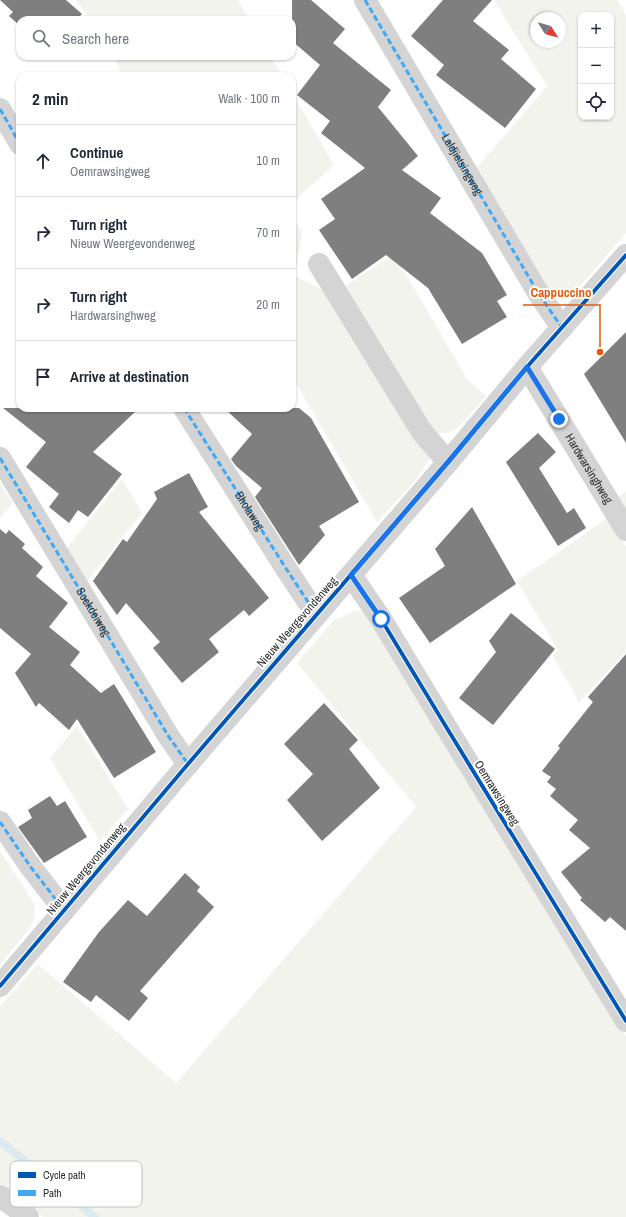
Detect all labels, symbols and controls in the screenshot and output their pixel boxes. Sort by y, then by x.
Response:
north arrow [530,12,566,48]
map controls [578,12,614,120]
button: + [578,12,614,48]
search box [16,16,296,60]
icon: search [30,27,52,49]
text: Search here [62,28,129,49]
button: − [578,48,614,84]
button: locate [578,84,614,120]
text: 2 min [32,87,68,110]
text: Walk · 100 m [218,90,280,107]
street label: Laldjietsingweg [438,131,487,198]
text: Continue [70,142,123,163]
icon: ahead [32,150,54,172]
text: 10 m [256,152,280,169]
text: Oemrawsingweg [70,163,150,180]
text: Turn right [70,214,127,235]
icon: right [32,222,54,244]
text: 70 m [256,224,280,241]
text: Nieuw Weergevondenweg [70,235,195,252]
callout: Cappuccino [523,280,600,305]
text: Cappuccino [530,284,592,301]
text: Turn right [70,286,127,307]
icon: right [32,294,54,316]
text: 20 m [256,296,280,313]
text: Hardwarsinghweg [70,307,156,324]
icon: arrive [32,366,54,388]
text: Arrive at destination [70,366,189,387]
route end [550,410,568,428]
street label: Hardwarsinghweg [561,431,616,507]
street label: Bholaweg [231,488,268,534]
street label: Nieuw Weergevondenweg [253,573,341,671]
street label: Soekdeiweg [72,585,114,640]
route start [372,610,390,628]
street label: Oemrawsingweg [471,757,524,829]
street label: Nieuw Weergevondenweg [43,819,129,918]
legend [10,1161,142,1207]
text: Cycle path [43,1168,86,1182]
text: Path [43,1186,62,1200]

